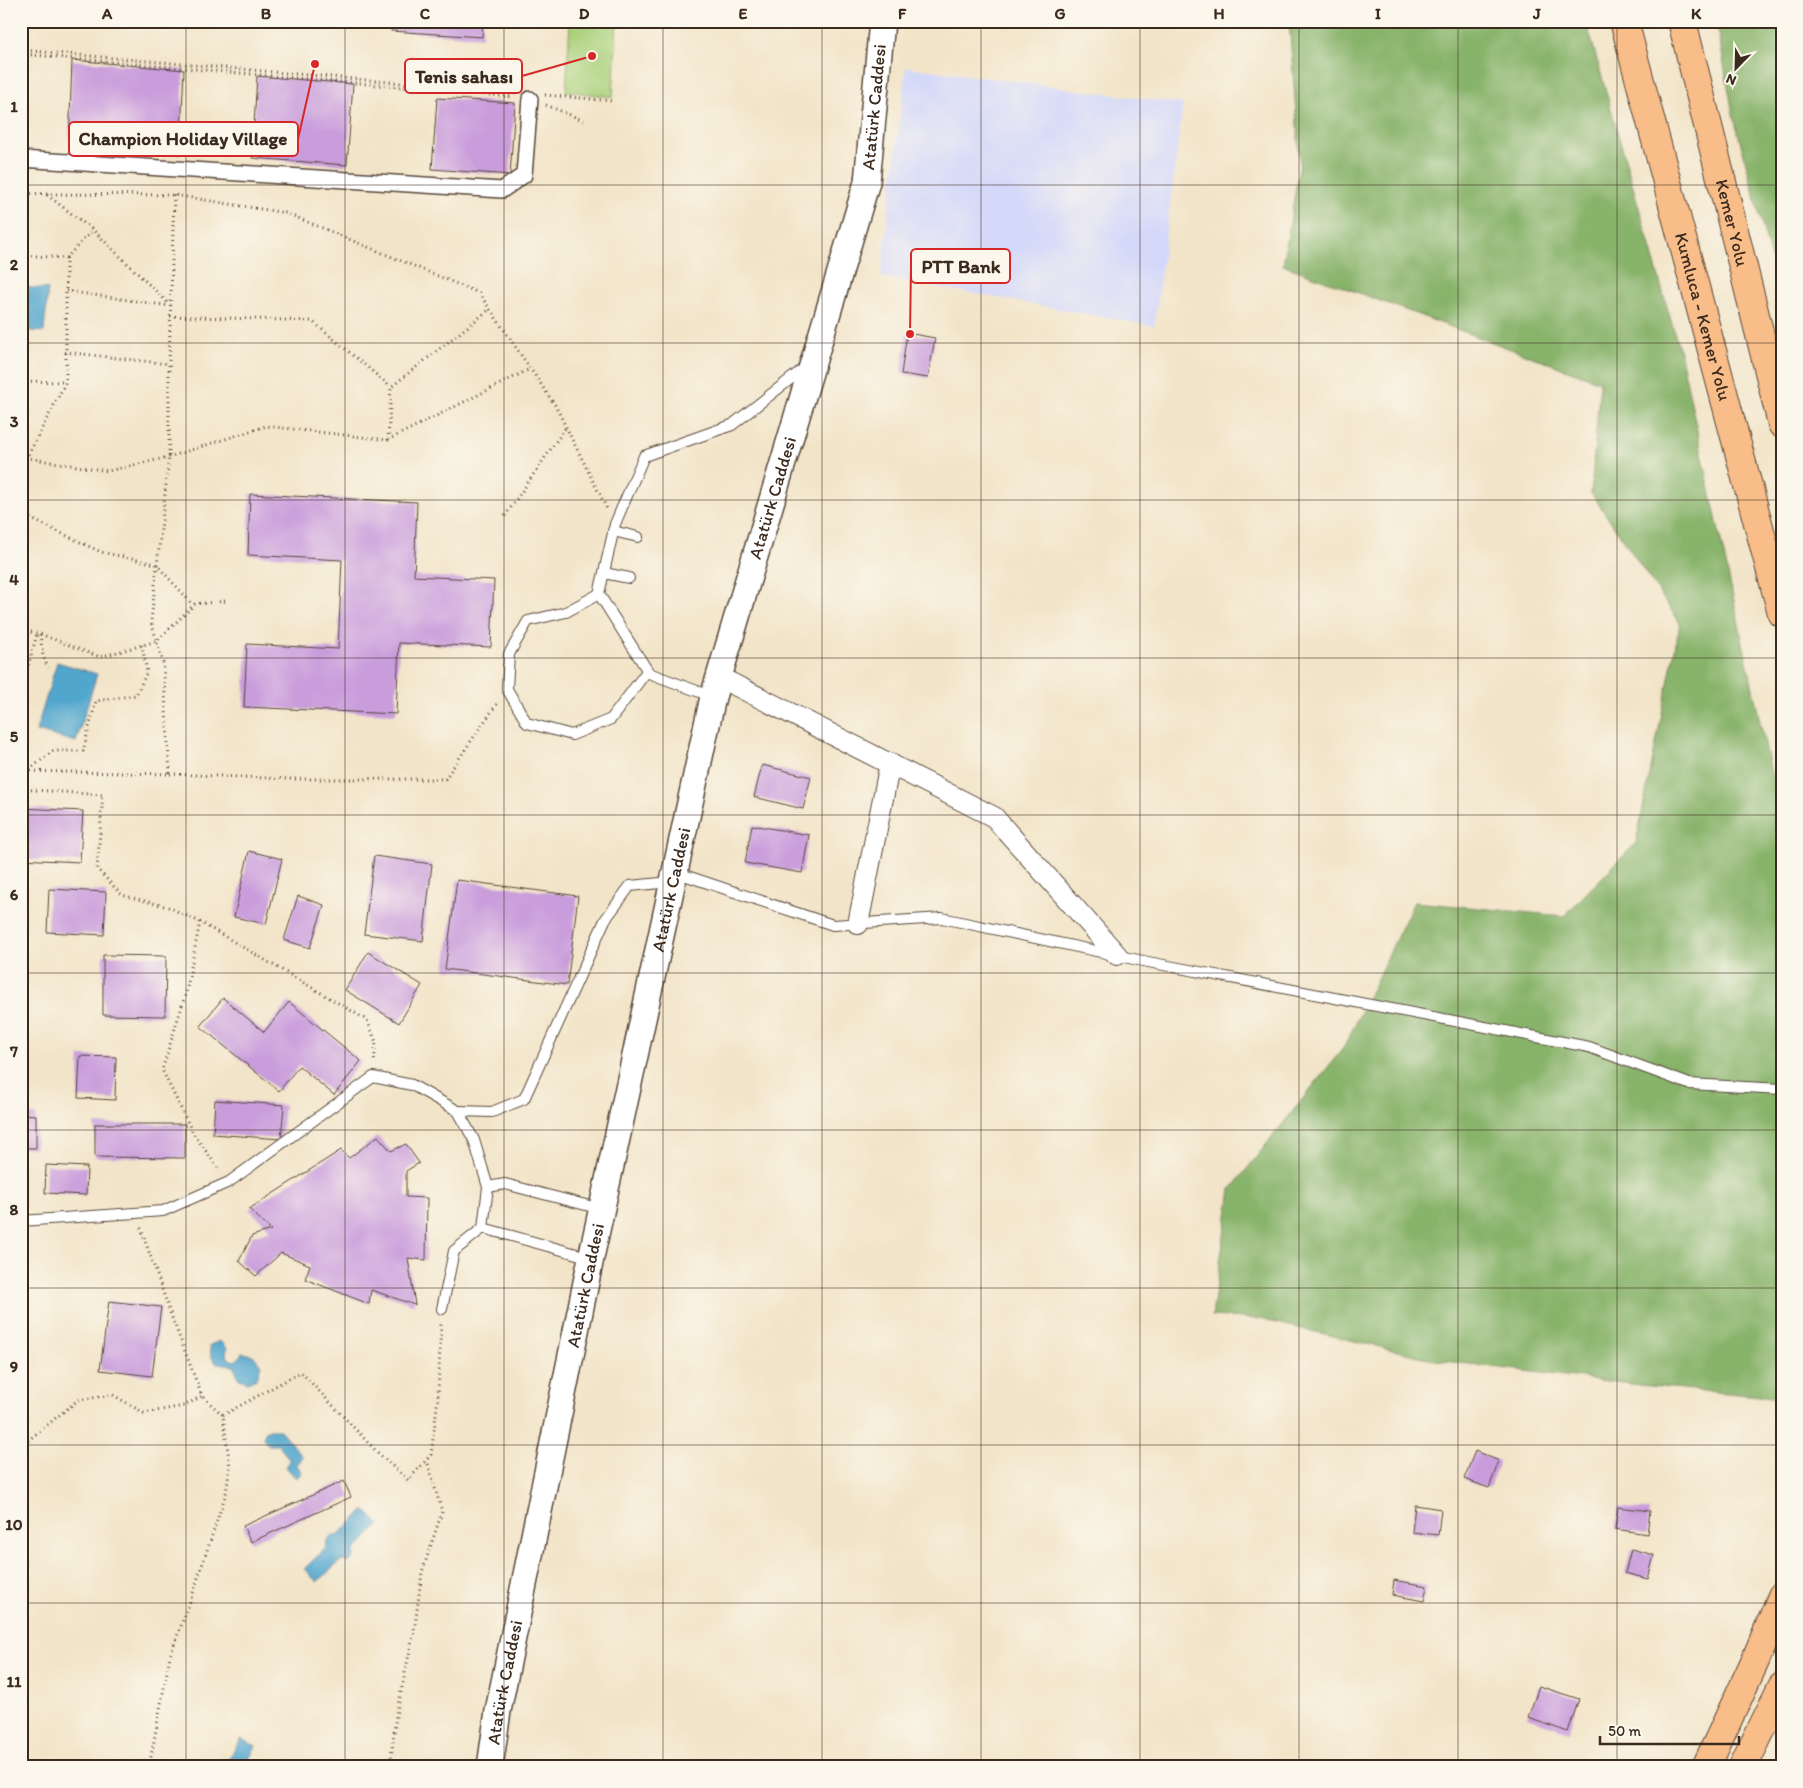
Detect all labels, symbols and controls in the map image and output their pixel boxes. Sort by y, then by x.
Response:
text: A [101,4,113,23]
text: B [261,4,272,23]
text: C [420,4,431,23]
text: D [579,4,590,23]
text: E [739,4,748,23]
text: F [898,4,907,23]
text: G [1054,4,1066,23]
text: H [1213,4,1225,23]
text: I [1375,4,1381,23]
text: J [1532,4,1541,23]
text: K [1691,4,1702,23]
north arrow [1710,42,1760,92]
street label: Atatürk Caddesi [857,43,891,171]
callout: Tenis sahası [405,59,522,93]
text: Tenis sahası [414,65,513,88]
text: N [1723,70,1739,89]
text: 1 [10,97,18,116]
callout: Champion Holiday Village [69,122,298,156]
text: Champion Holiday Village [79,127,287,150]
street label: Kemer Yolu [1711,177,1754,269]
street label: Kumluca - Kemer Yolu [1670,230,1736,403]
callout: PTT Bank [911,249,1010,283]
text: 2 [10,255,19,274]
text: PTT Bank [921,255,1001,278]
text: 3 [10,412,19,431]
street label: Atatürk Caddesi [744,434,801,562]
text: 4 [9,570,19,589]
text: 5 [10,727,19,746]
street label: Atatürk Caddesi [647,825,695,954]
text: 6 [10,885,19,904]
text: 7 [9,1042,18,1061]
text: 8 [10,1200,19,1219]
street label: Atatürk Caddesi [562,1221,609,1350]
text: 9 [10,1357,18,1376]
text: 10 [5,1515,23,1534]
street label: Atatürk Caddesi [482,1618,527,1746]
text: 11 [7,1672,22,1691]
scale bar [1600,1713,1739,1745]
text: 50 m [1608,1722,1641,1740]

